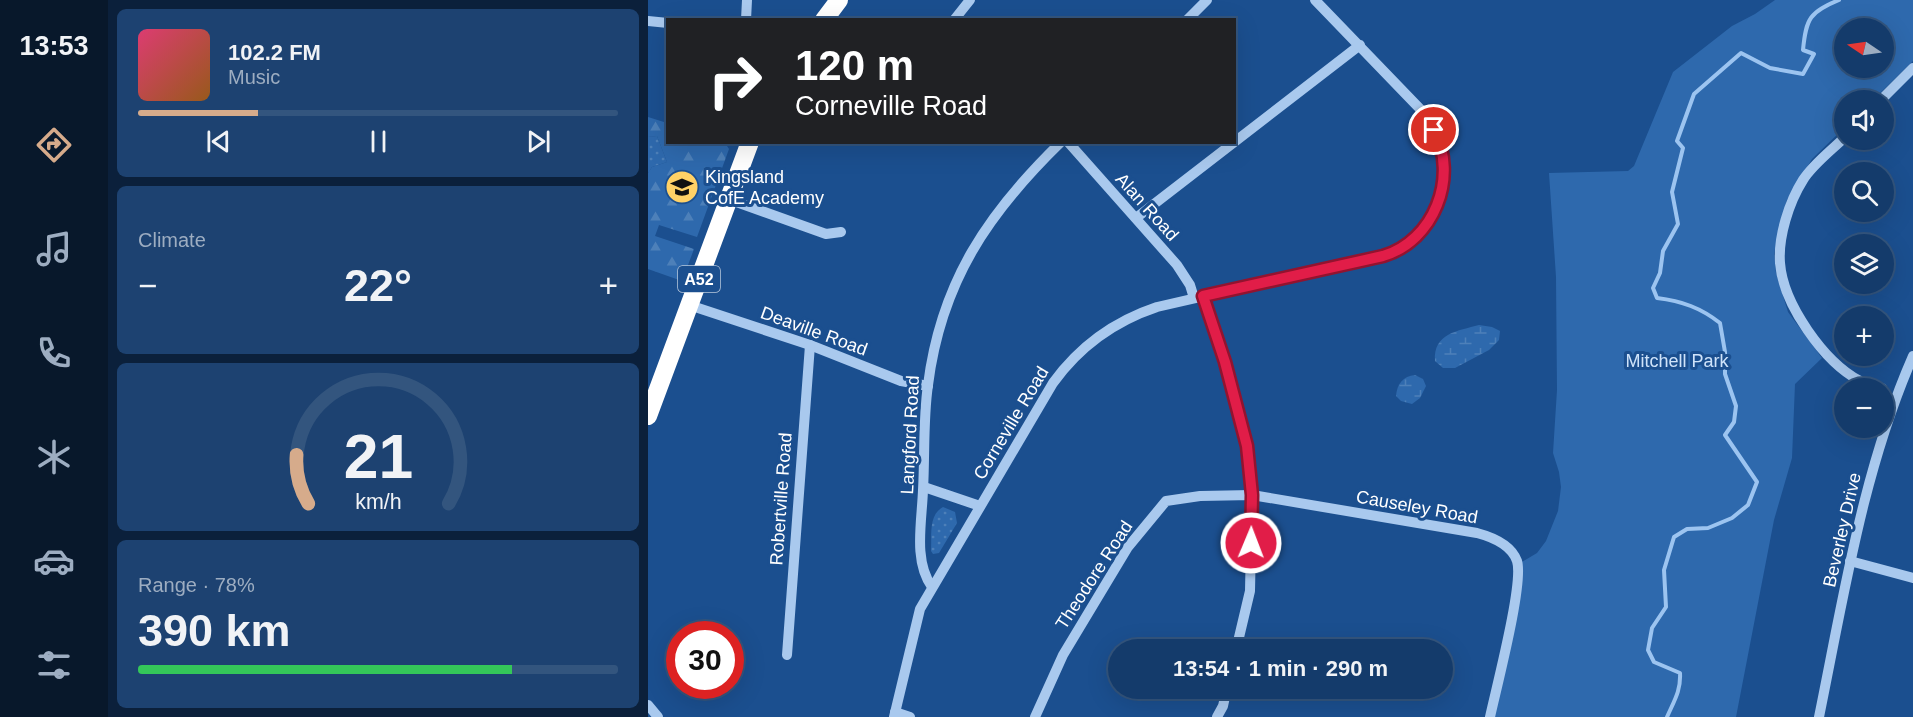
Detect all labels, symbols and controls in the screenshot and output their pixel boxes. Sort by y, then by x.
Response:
north arrow [1834,18,1894,78]
map controls [1834,18,1894,438]
text: 13:53 [19,31,89,61]
text: 102.2 FM [228,40,321,65]
icon: right [696,42,774,120]
text: 120 m [795,42,914,89]
text: Music [228,66,280,88]
button: sound [1834,90,1894,150]
text: Corneville Road [795,91,987,121]
pin [1408,104,1459,155]
icon: arrive [1417,113,1450,146]
icon: directions [33,124,75,166]
icon: previous [202,125,235,158]
icon: pause [362,125,395,158]
icon: next [522,125,555,158]
button: search [1834,162,1894,222]
place label: Kingsland CofE Academy [705,167,824,208]
school or university icon: Kingsland CofE Academy [664,169,700,205]
street label: Alan Road [1111,169,1183,245]
icon: music [33,228,75,270]
text: Climate [138,229,206,251]
button: layers [1834,234,1894,294]
text: 22° [344,260,412,311]
road number: A52 [678,266,720,292]
text: − [138,267,157,304]
text: + [599,267,618,304]
street label: Deaville Road [758,302,870,360]
button: + [1834,306,1894,366]
icon: phone [33,332,75,374]
park label: Mitchell Park [1625,351,1730,371]
street label: Corneville Road [969,363,1053,483]
street label: Langford Road [897,375,923,495]
button: − [1834,378,1894,438]
text: 21 [343,422,413,491]
street label: Robertville Road [766,432,796,566]
icon: climate [33,436,75,478]
street label: Beverley Drive [1819,471,1865,589]
street label: Causeley Road [1355,486,1479,528]
text: km/h [355,490,401,514]
position arrow [1219,511,1283,575]
street label: Theodore Road [1052,517,1136,633]
icon: car [33,540,75,582]
text: Range · 78% [138,574,255,596]
text: 390 km [138,605,291,656]
speed limit sign: 30 [666,621,744,699]
icon: filters [33,644,75,686]
text: 13:54 · 1 min · 290 m [1173,656,1388,681]

